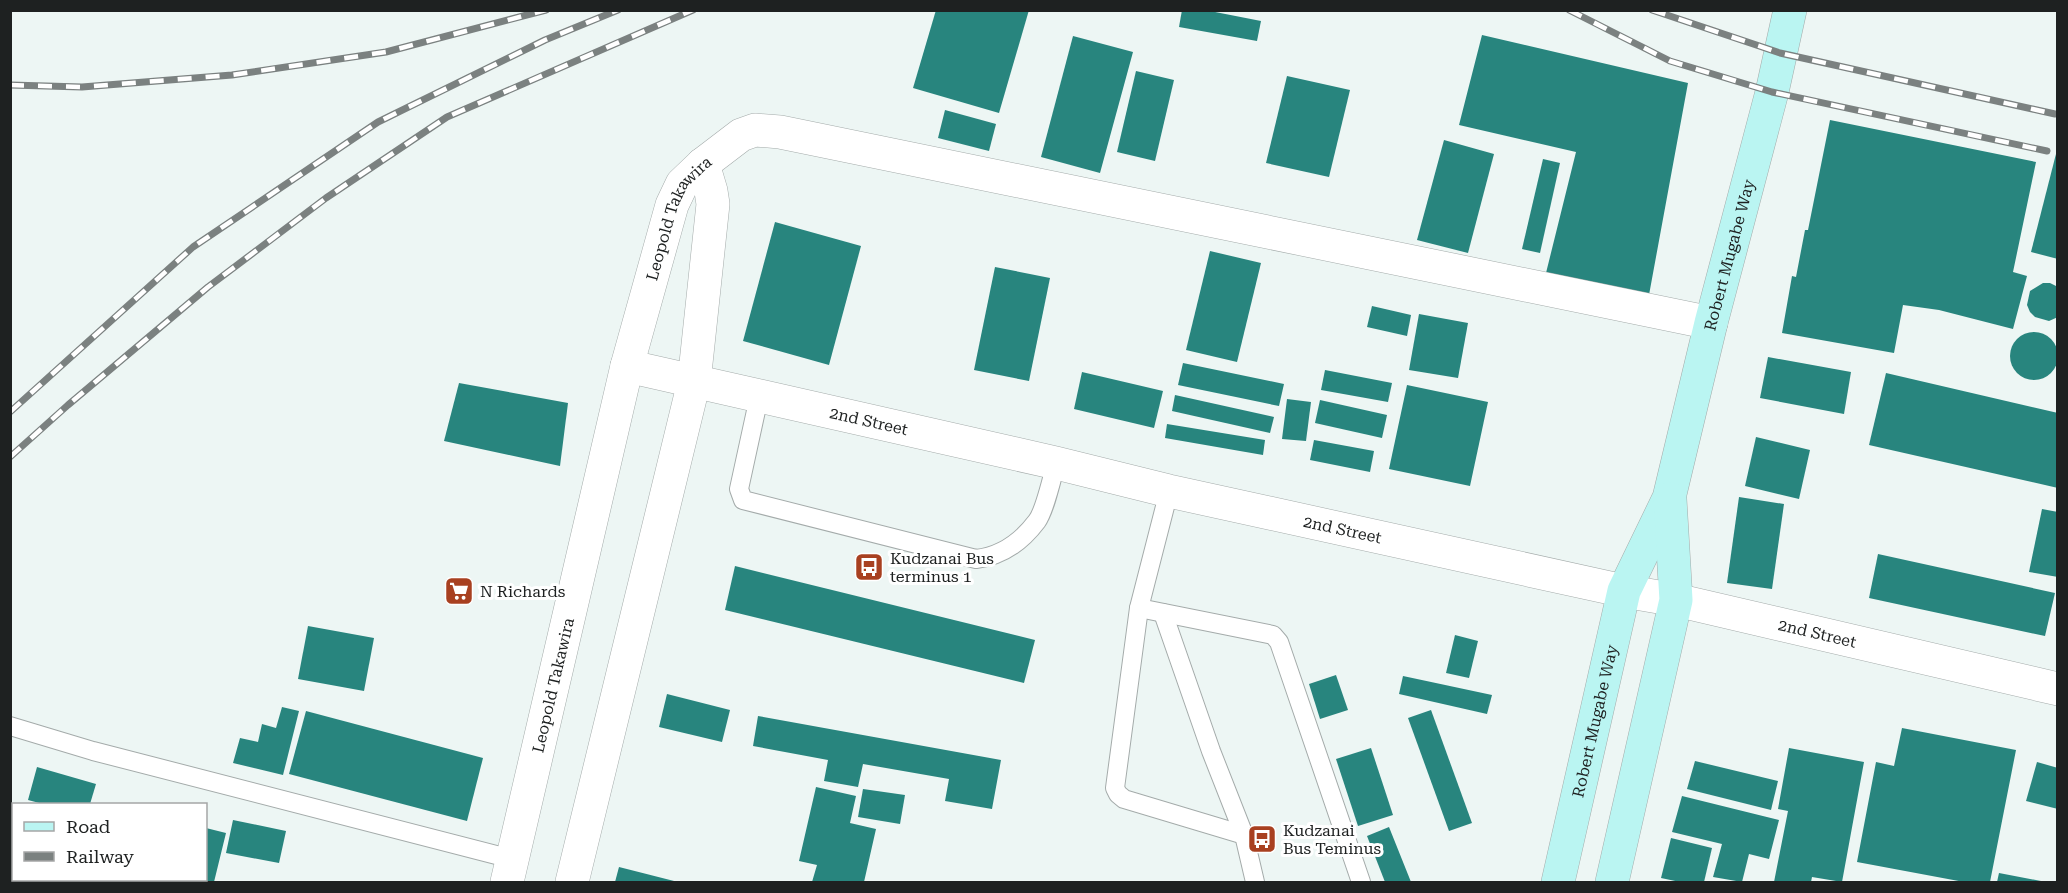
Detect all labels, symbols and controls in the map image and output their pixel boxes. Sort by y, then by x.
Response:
street label: Leopold Takawira [642,152,716,283]
street label: Robert Mugabe Way [1700,177,1759,333]
street label: 2nd Street [828,403,910,439]
street label: 2nd Street [1302,512,1383,547]
place label: Kudzanai Bus terminus 1 [890,549,994,586]
bus stop icon: Kudzanai Bus terminus 1 [853,551,885,583]
supermarket icon: N Richards [443,575,475,607]
place label: N Richards [480,582,566,601]
street label: 2nd Street [1776,615,1858,652]
street label: Leopold Takawira [528,616,578,755]
street label: Robert Mugabe Way [1568,643,1622,799]
legend [12,803,207,881]
text: Road [66,816,111,837]
place label: Kudzanai Bus Teminus [1283,821,1381,858]
bus stop icon: Kudzanai Bus Teminus [1246,823,1278,855]
text: Railway [66,846,134,867]

